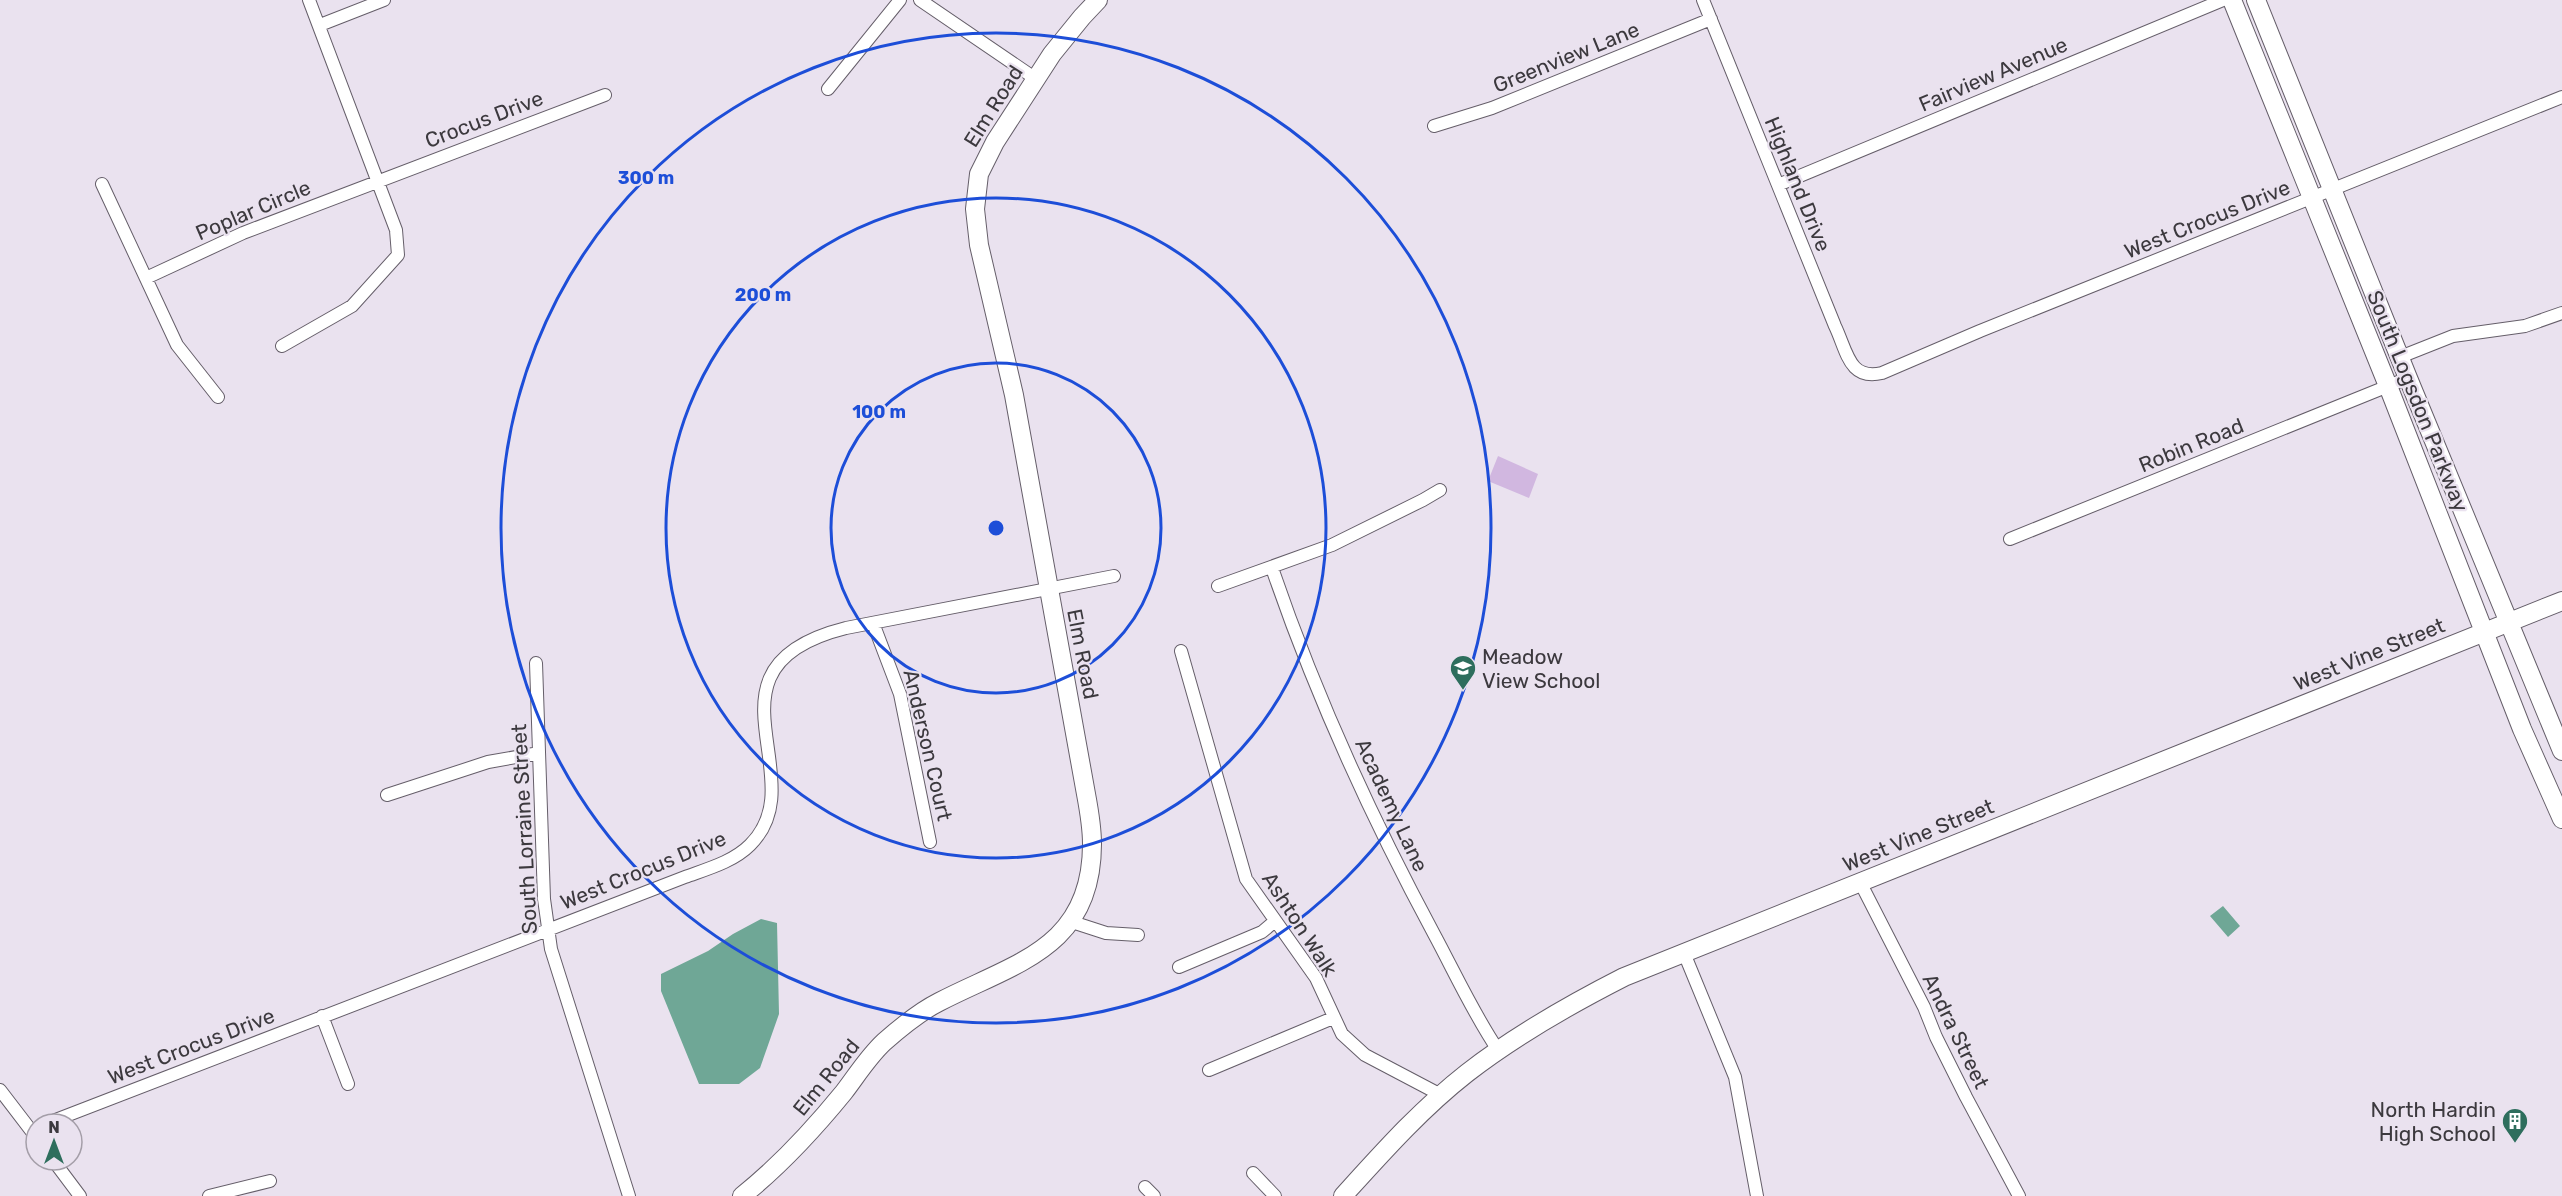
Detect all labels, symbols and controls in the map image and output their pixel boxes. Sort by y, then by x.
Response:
street label: Greenview Lane [1489,16,1643,98]
street label: Fairview Avenue [1915,31,2071,117]
street label: Elm Road [958,61,1028,151]
street label: Crocus Drive [421,85,547,153]
street label: Highland Drive [1760,113,1836,255]
text: 300 m [618,167,674,189]
street label: West Crocus Drive [2120,174,2294,264]
street label: Poplar Circle [192,175,314,245]
text: 200 m [735,284,791,306]
street label: South Logsdon Parkway [2362,287,2474,516]
text: 100 m [852,401,906,423]
street label: Robin Road [2135,413,2247,477]
centre of rings [986,518,1006,538]
street label: Elm Road [1062,607,1104,701]
street label: West Vine Street [2290,612,2448,696]
place label: Meadow View School [1482,644,1600,693]
school or university icon: Meadow View School [1448,653,1478,691]
street label: Anderson Court [898,667,958,823]
street label: South Lorraine Street [506,723,542,935]
street label: Academy Lane [1350,735,1434,875]
street label: West Vine Street [1839,793,1997,877]
street label: West Crocus Drive [556,825,730,915]
street label: Ashton Walk [1257,867,1343,981]
street label: Andra Street [1917,970,1995,1092]
street label: West Crocus Drive [104,1003,278,1089]
street label: Elm Road [788,1034,864,1120]
place label: North Hardin High School [2371,1097,2496,1146]
building icon: North Hardin High School [2500,1106,2530,1144]
north arrow [24,1112,84,1172]
text: N [48,1118,60,1137]

